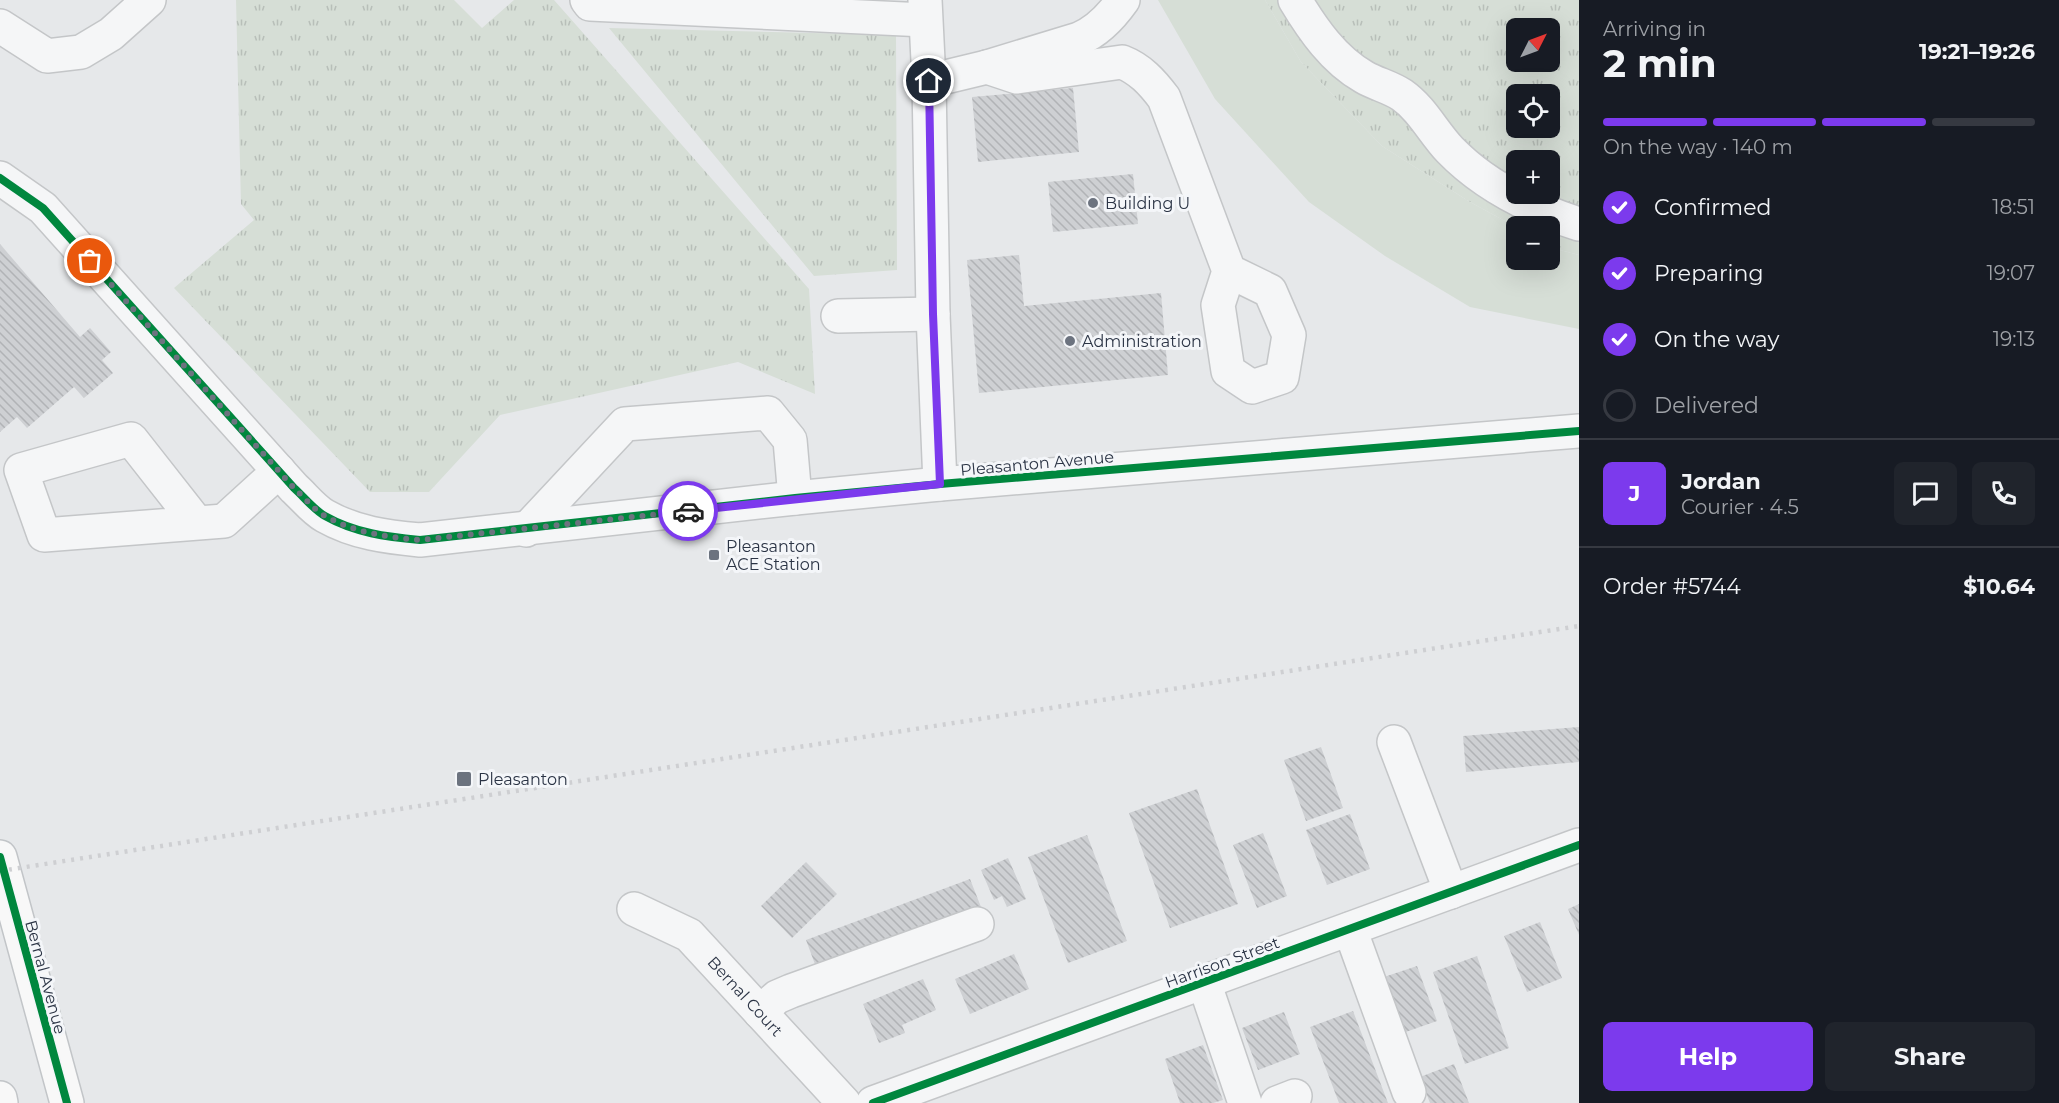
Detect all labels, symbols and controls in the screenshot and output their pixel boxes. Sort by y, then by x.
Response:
text: Arriving in [1603,17,1706,41]
north arrow [1506,18,1560,72]
map controls [1506,18,1560,270]
text: 19:21–19:26 [1919,38,2035,65]
text: 2 min [1603,39,1717,87]
pin [903,55,954,106]
icon: home [912,64,945,97]
button: locate [1506,84,1560,138]
text: On the way · 140 m [1603,135,1793,159]
button: + [1506,150,1560,204]
icon: check [1603,191,1636,224]
place label: Building U [1105,194,1190,213]
text: Confirmed [1654,194,1771,221]
text: 18:51 [1992,195,2035,219]
marker: Building U [1086,196,1100,210]
button: − [1506,216,1560,270]
pin [64,235,115,286]
icon: bag [73,244,106,277]
icon: check [1603,257,1636,290]
text: Preparing [1654,260,1763,287]
text: 19:07 [1986,261,2035,285]
icon: check [1603,323,1636,356]
text: On the way [1654,326,1779,353]
text: 19:13 [1993,327,2035,351]
place label: Administration [1082,332,1202,351]
marker: Administration [1063,334,1077,348]
text: Delivered [1654,392,1759,419]
street label: Pleasanton Avenue [959,447,1115,480]
button: chat [1894,462,1957,525]
button: phone [1972,462,2035,525]
text: Jordan [1681,468,1761,495]
text: J [1629,480,1640,507]
courier [658,481,718,541]
icon: car [672,495,705,528]
text: Courier · 4.5 [1681,495,1799,519]
place label: Pleasanton ACE Station [726,537,821,574]
marker: Pleasanton ACE Station [707,548,721,562]
text: Order #5744 [1603,573,1741,600]
text: $10.64 [1963,573,2035,600]
marker: Pleasanton [455,770,473,788]
place label: Pleasanton [478,770,568,789]
street label: Bernal Avenue [21,918,70,1036]
street label: Harrison Street [1162,933,1283,992]
street label: Bernal Court [704,953,787,1041]
button: Help [1603,1022,1813,1091]
button: Share [1825,1022,2035,1091]

